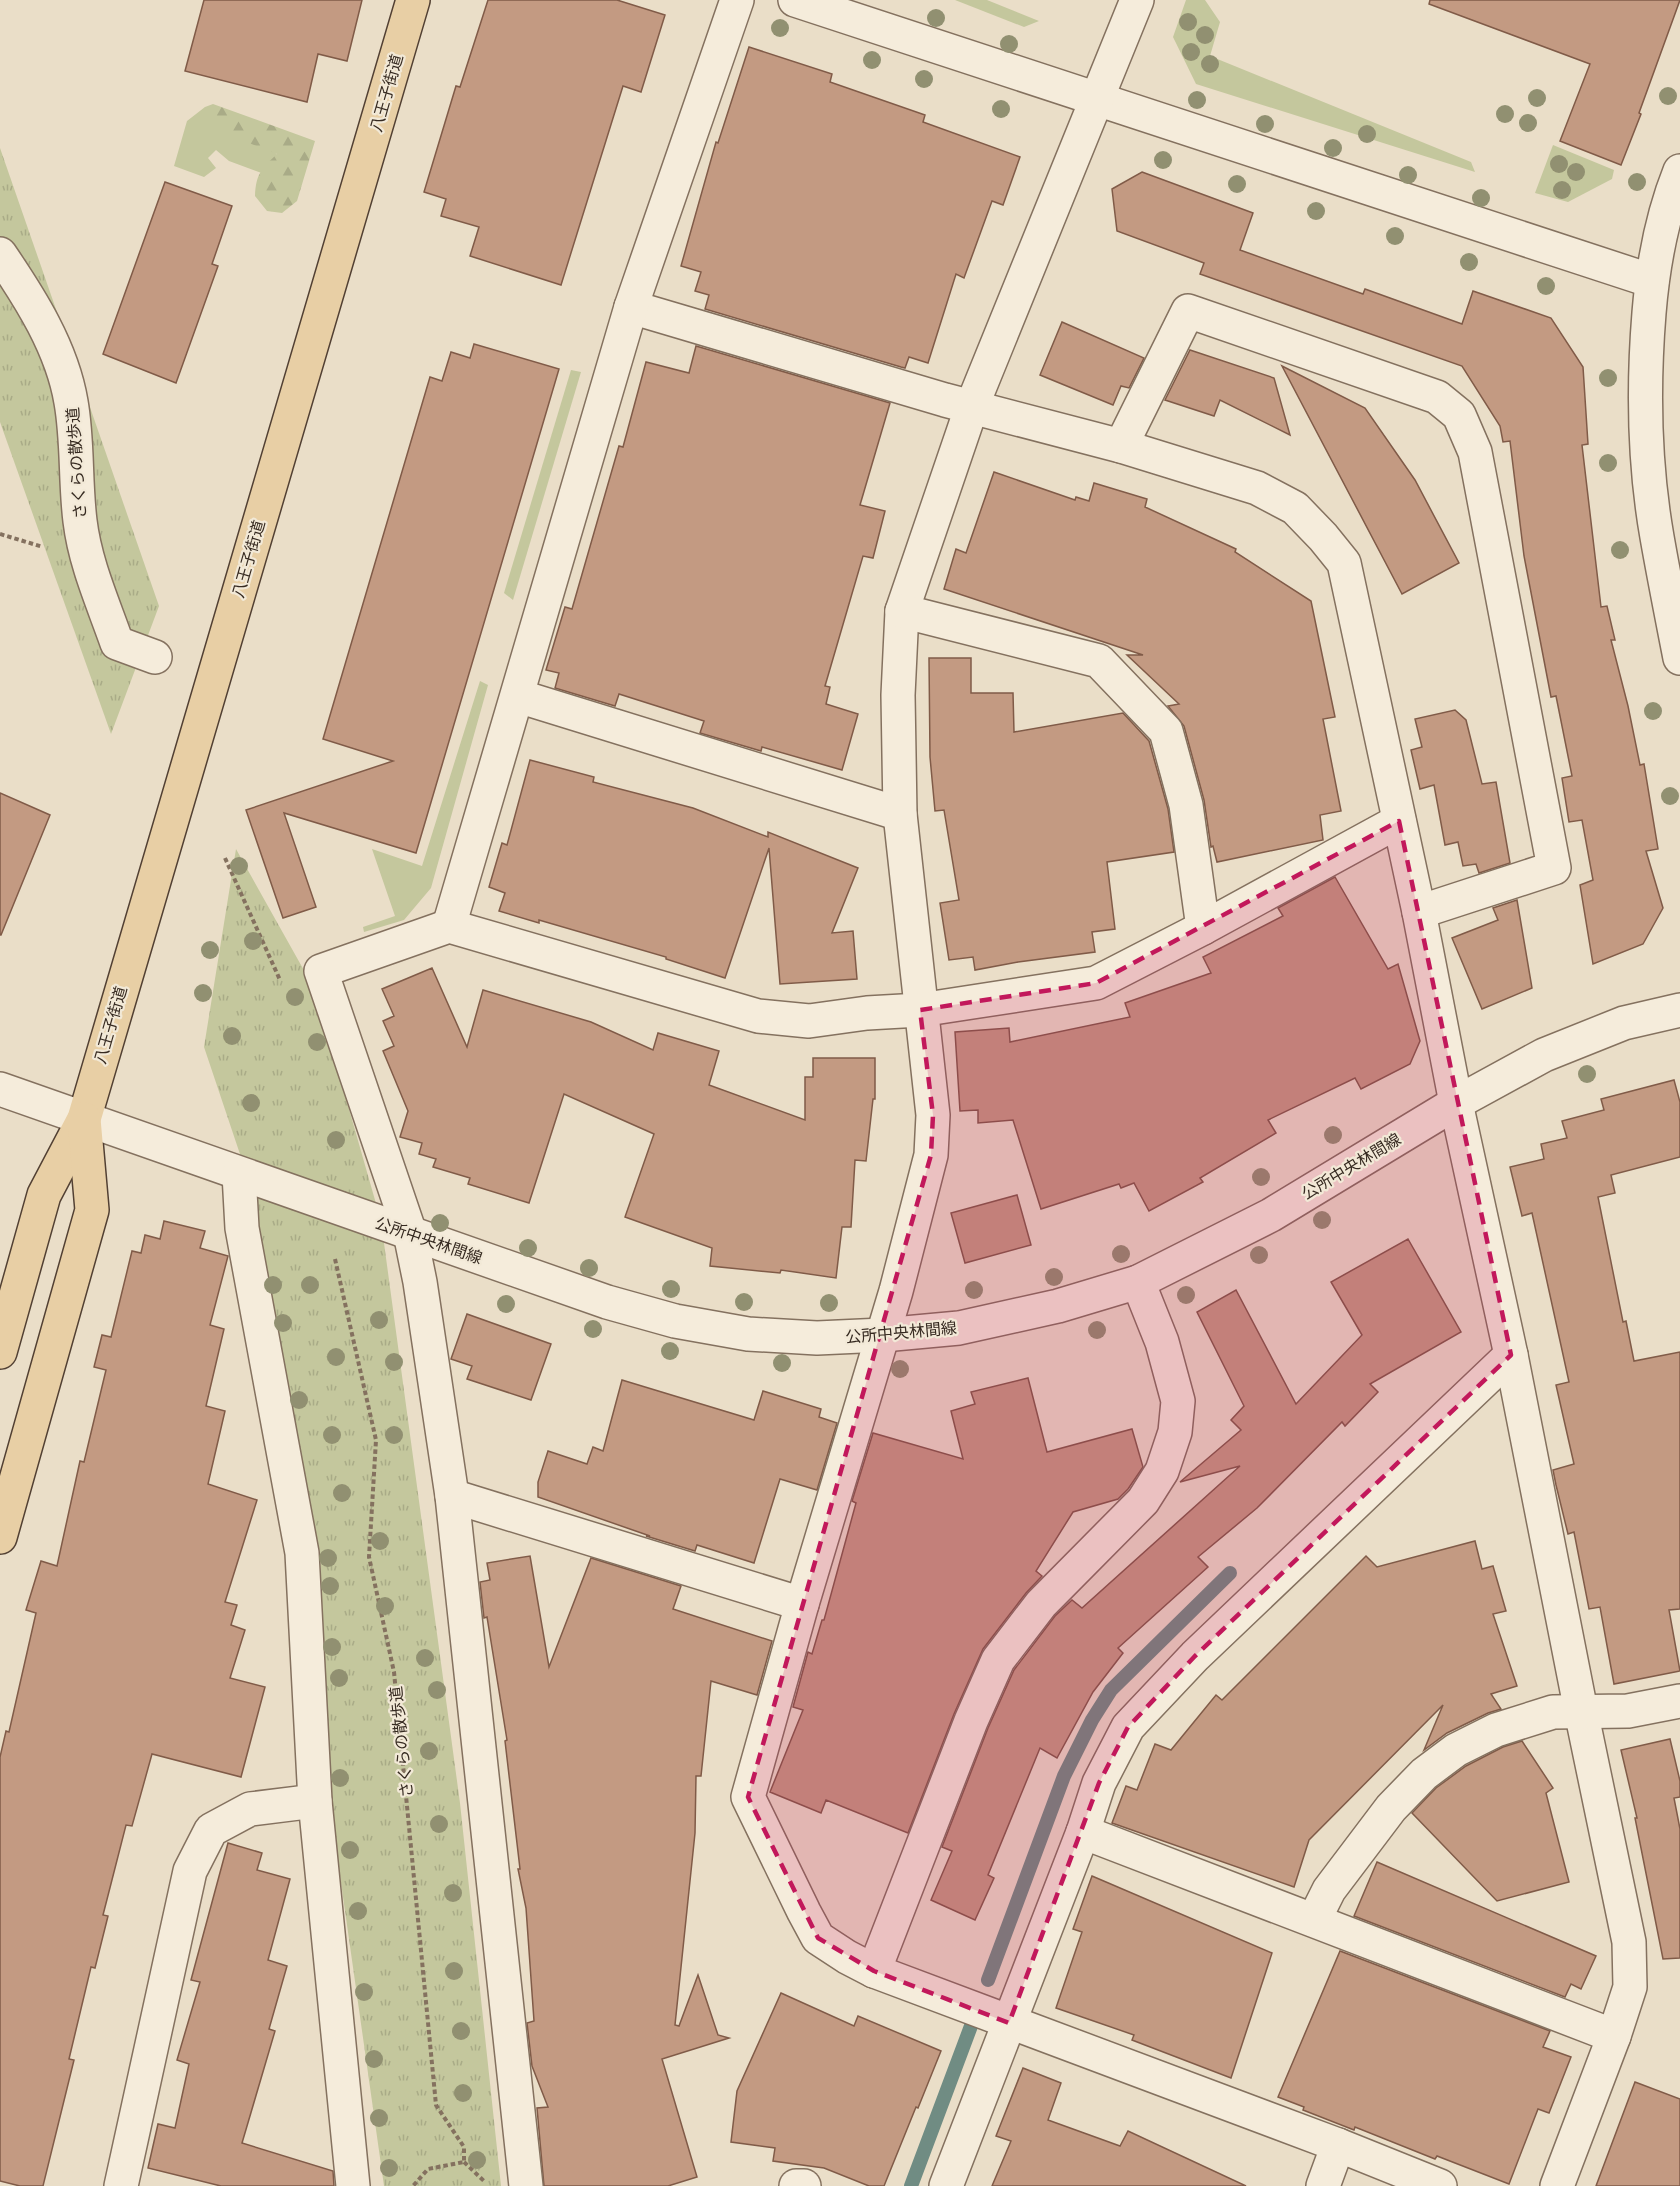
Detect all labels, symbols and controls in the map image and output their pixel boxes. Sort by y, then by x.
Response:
street label: 八王子街道 [365,52,407,134]
street label: さくらの散歩道 [62,406,90,520]
street label: 八王子街道 [227,518,269,600]
street label: 八王子街道 [89,984,131,1066]
street label: 公所中央林間線 [1298,1129,1404,1203]
street label: 公所中央林間線 [373,1212,485,1268]
street label: 公所中央林間線 [844,1317,958,1347]
street label: さくらの散歩道 [385,1685,417,1799]

